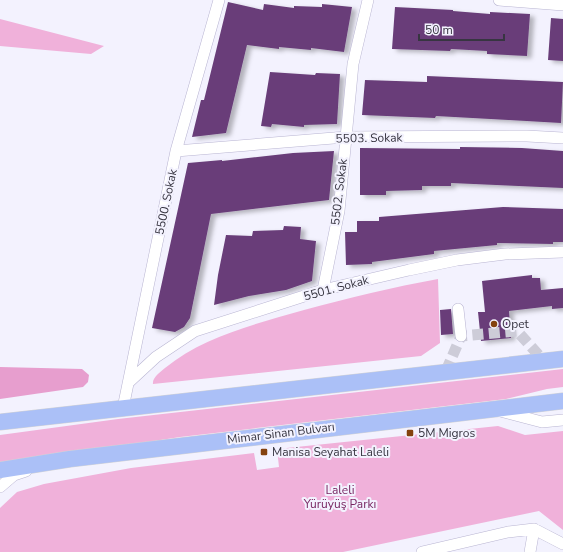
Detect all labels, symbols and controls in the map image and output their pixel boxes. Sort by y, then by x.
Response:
scale bar [419,16,504,42]
text: 50 m [425,22,453,38]
street label: 5503. Sokak [335,129,404,147]
street label: 5502. Sokak [327,157,351,226]
street label: 5500. Sokak [151,167,181,236]
street label: 5501. Sokak [302,271,371,304]
place label: Opet [502,316,530,332]
marker: Opet [489,319,499,329]
street label: Mimar Sinan Bulvarı [226,418,336,448]
place label: 5M Migros [418,425,476,441]
marker: 5M Migros [405,428,415,438]
place label: Manisa Seyahat Laleli [272,444,389,460]
marker: Manisa Seyahat Laleli [259,447,269,457]
park label: Laleli Yürüyüş Parkı [303,482,376,512]

